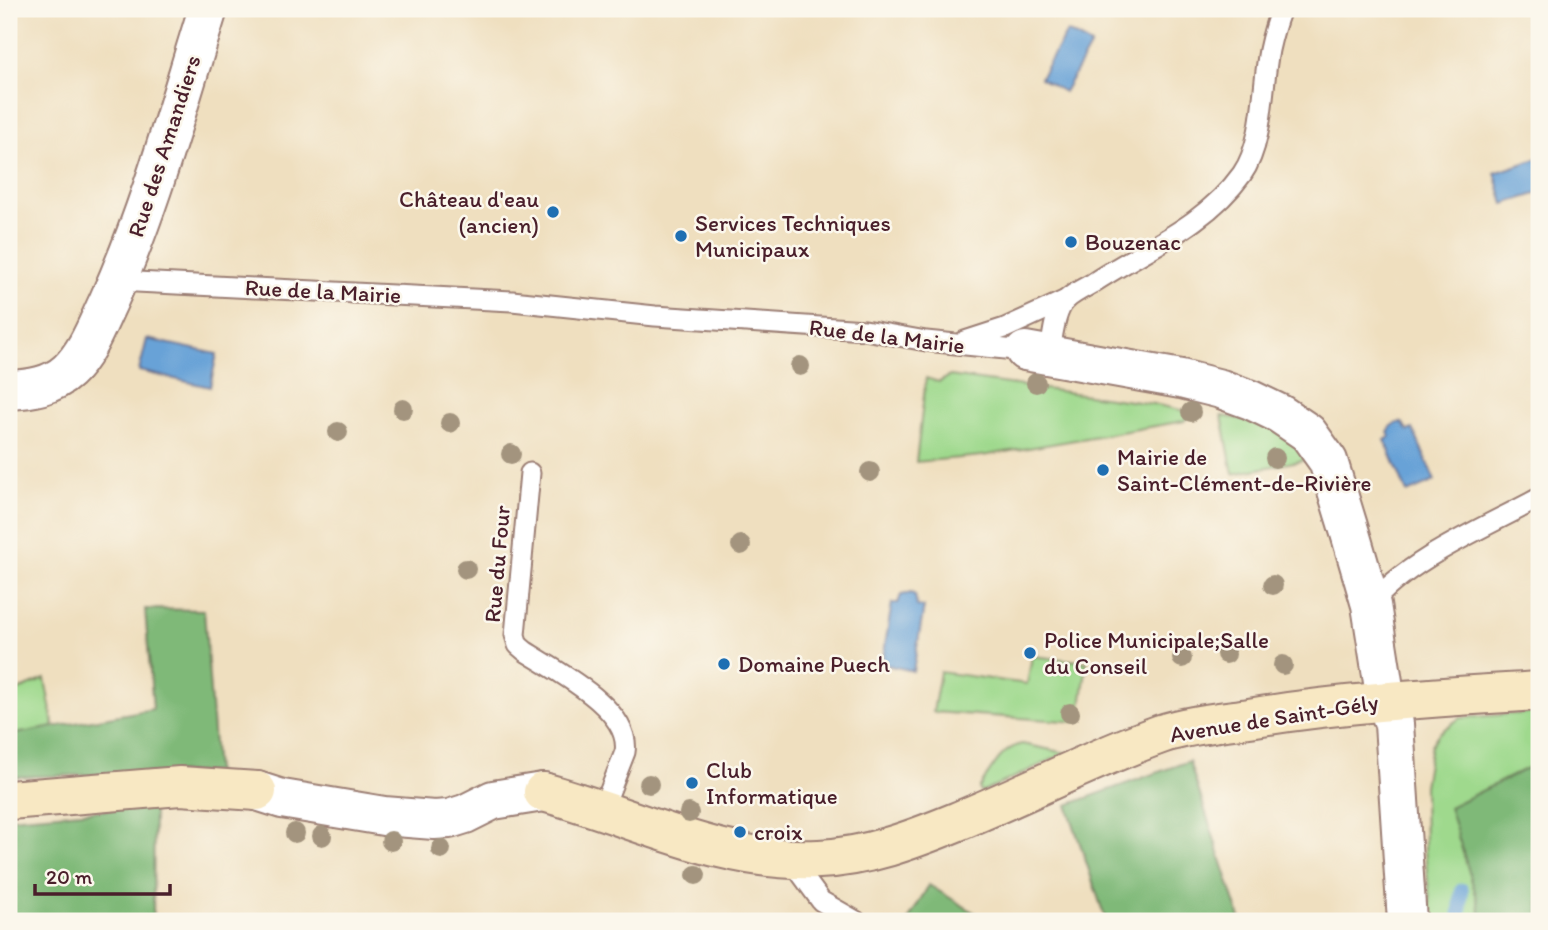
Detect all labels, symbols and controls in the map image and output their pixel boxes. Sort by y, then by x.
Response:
street label: Rue des Amandiers [121,52,207,240]
place label: Château d'eau (ancien) [399,185,539,239]
marker: Château d'eau (ancien) [545,204,561,220]
place label: Services Techniques Municipaux [695,209,891,263]
marker: Services Techniques Municipaux [673,228,689,244]
place label: Bouzenac [1085,228,1181,256]
marker: Bouzenac [1063,234,1079,250]
street label: Rue de la Mairie [244,273,402,309]
street label: Rue de la Mairie [808,313,966,359]
place label: Mairie de Saint-Clément-de-Rivière [1117,443,1371,497]
marker: Mairie de Saint-Clément-de-Rivière [1095,462,1111,478]
street label: Rue du Four [478,504,516,624]
place label: Police Municipale;Salle du Conseil [1044,626,1269,680]
marker: Police Municipale;Salle du Conseil [1022,645,1038,661]
place label: Domaine Puech [738,650,890,678]
marker: Domaine Puech [716,656,732,672]
street label: Avenue de Saint-Gély [1168,688,1380,748]
place label: Club Informatique [706,756,838,810]
marker: Club Informatique [684,775,700,791]
place label: croix [754,818,803,846]
marker: croix [732,824,748,840]
scale bar [35,853,170,897]
text: 20 m [46,864,93,889]

